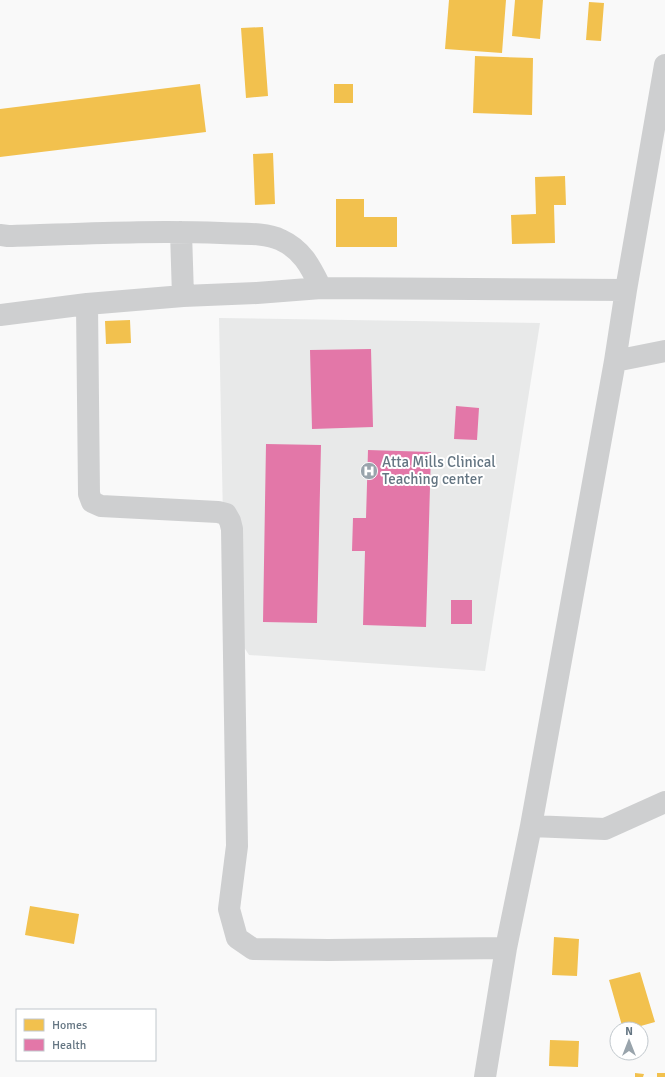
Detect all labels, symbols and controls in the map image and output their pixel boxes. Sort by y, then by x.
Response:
place label: Atta Mills Clinical Teaching center [382,453,496,488]
hospital icon: Atta Mills Clinical Teaching center [359,461,379,481]
legend [16,1009,156,1061]
text: Homes [52,1018,87,1033]
north arrow [609,1021,649,1061]
text: N [625,1025,633,1038]
text: Health [52,1038,86,1053]

